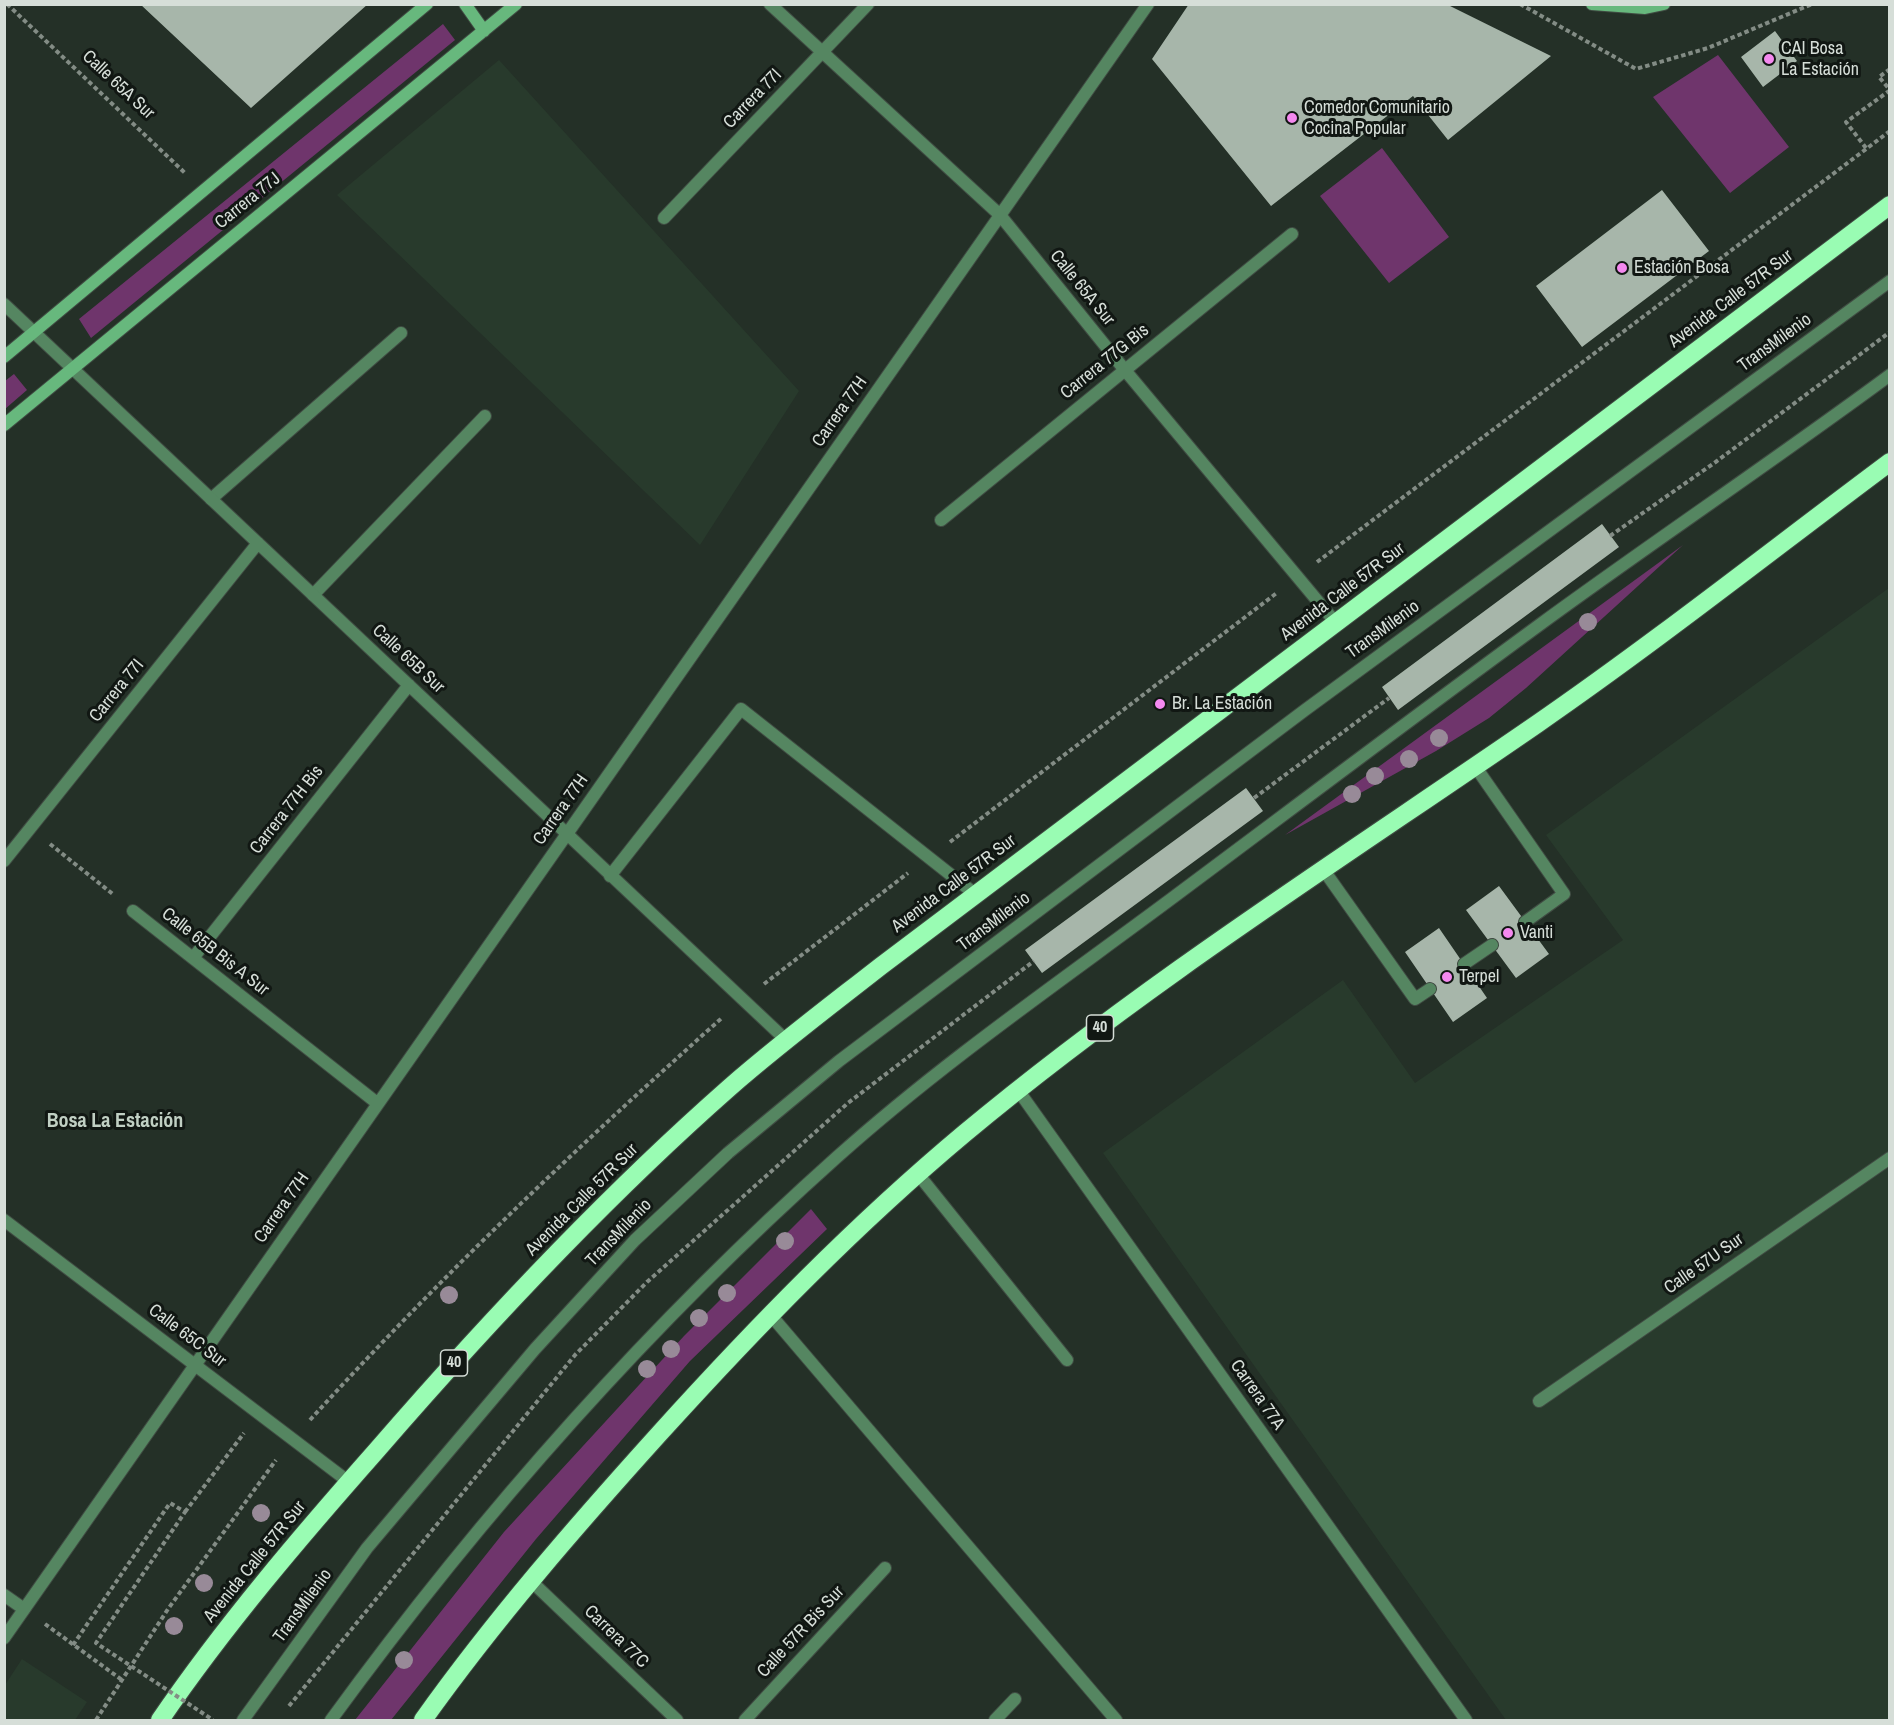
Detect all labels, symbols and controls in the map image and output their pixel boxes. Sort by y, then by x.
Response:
place label: CAI Bosa La Estación [1781,38,1859,80]
street label: Calle 65A Sur [77,46,159,124]
marker: CAI Bosa La Estación [1762,52,1776,66]
street label: Carrera 77I [719,65,787,133]
place label: Comedor Comunitario Cocina Popular [1304,97,1450,140]
marker: Comedor Comunitario Cocina Popular [1285,111,1299,125]
street label: Carrera 77J [211,168,285,234]
street label: Avenida Calle 57R Sur [1665,245,1797,353]
street label: Calle 65A Sur [1045,246,1119,330]
place label: Estación Bosa [1634,257,1729,279]
marker: Estación Bosa [1615,261,1629,275]
street label: TransMilenio [1734,309,1816,377]
street label: Carrera 77G Bis [1056,320,1154,404]
street label: Carrera 77H [808,373,872,451]
street label: Avenida Calle 57R Sur [1277,538,1409,646]
street label: TransMilenio [1342,596,1424,664]
street label: Calle 65B Sur [367,620,449,698]
street label: Carrera 77I [85,655,149,727]
place label: Br. La Estación [1172,693,1272,715]
marker: Br. La Estación [1153,697,1167,711]
street label: Carrera 77H Bis [246,761,328,859]
street label: Carrera 77H [529,771,593,849]
street label: Avenida Calle 57R Sur [888,830,1020,938]
street label: TransMilenio [953,888,1035,956]
street label: Calle 65B Bis A Sur [157,903,273,1001]
place label: Vanti [1520,922,1553,944]
marker: Vanti [1501,926,1515,940]
place label: Terpel [1459,966,1499,988]
marker: Terpel [1440,970,1454,984]
road number: 40 [1086,1015,1114,1041]
district label: Bosa La Estación [47,1110,183,1134]
street label: Avenida Calle 57R Sur [521,1139,643,1261]
street label: Carrera 77H [250,1169,314,1247]
street label: TransMilenio [582,1195,656,1271]
street label: Calle 57U Sur [1660,1229,1748,1299]
street label: Calle 65C Sur [144,1300,230,1372]
road number: 40 [440,1350,468,1376]
street label: Carrera 77A [1225,1356,1289,1434]
street label: Avenida Calle 57R Sur [199,1497,311,1627]
street label: TransMilenio [269,1565,337,1647]
street label: Calle 57R Bis Sur [753,1582,849,1682]
street label: Carrera 77C [579,1601,653,1673]

